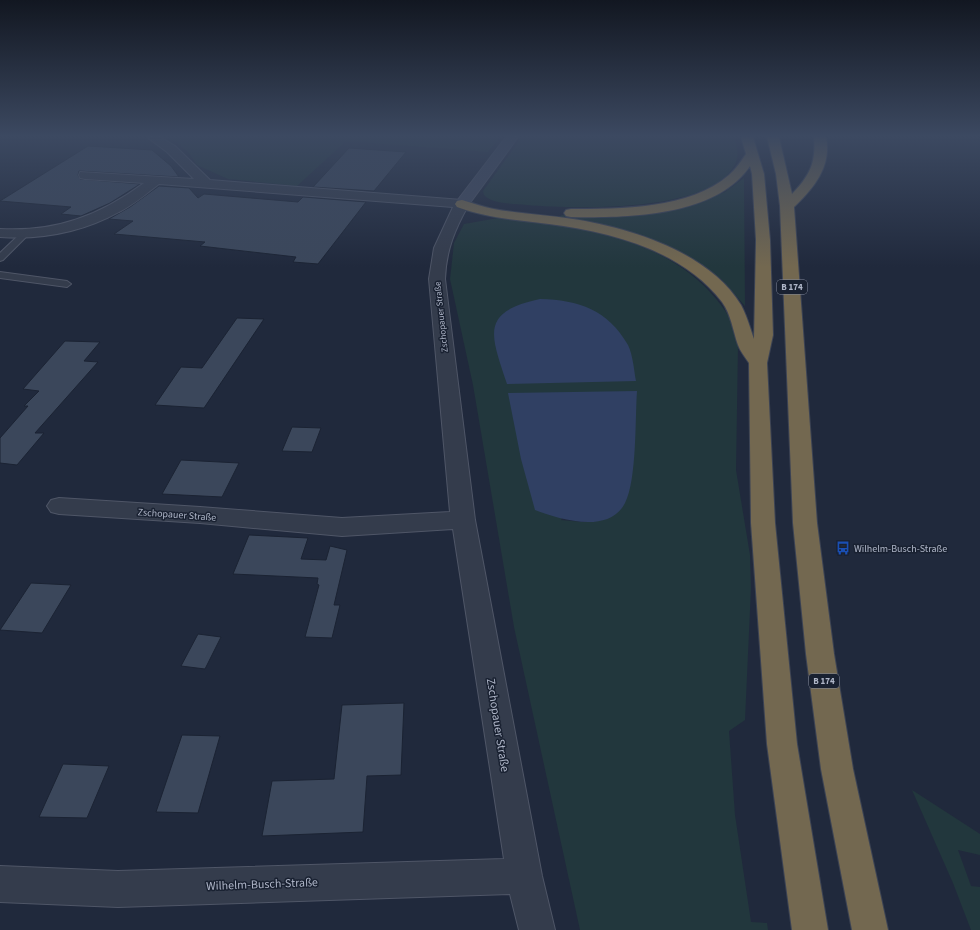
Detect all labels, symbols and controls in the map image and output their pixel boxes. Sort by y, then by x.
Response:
street label: Zschopauer Straße [431,280,452,353]
road number: B 174 [777,280,807,294]
street label: Zschopauer Straße [137,505,217,525]
bus stop icon: Wilhelm-Busch-Straße [835,540,851,556]
place label: Wilhelm-Busch-Straße [854,542,947,556]
road number: B 174 [809,674,839,688]
street label: Zschopauer Straße [482,677,513,773]
street label: Wilhelm-Busch-Straße [206,874,318,895]

